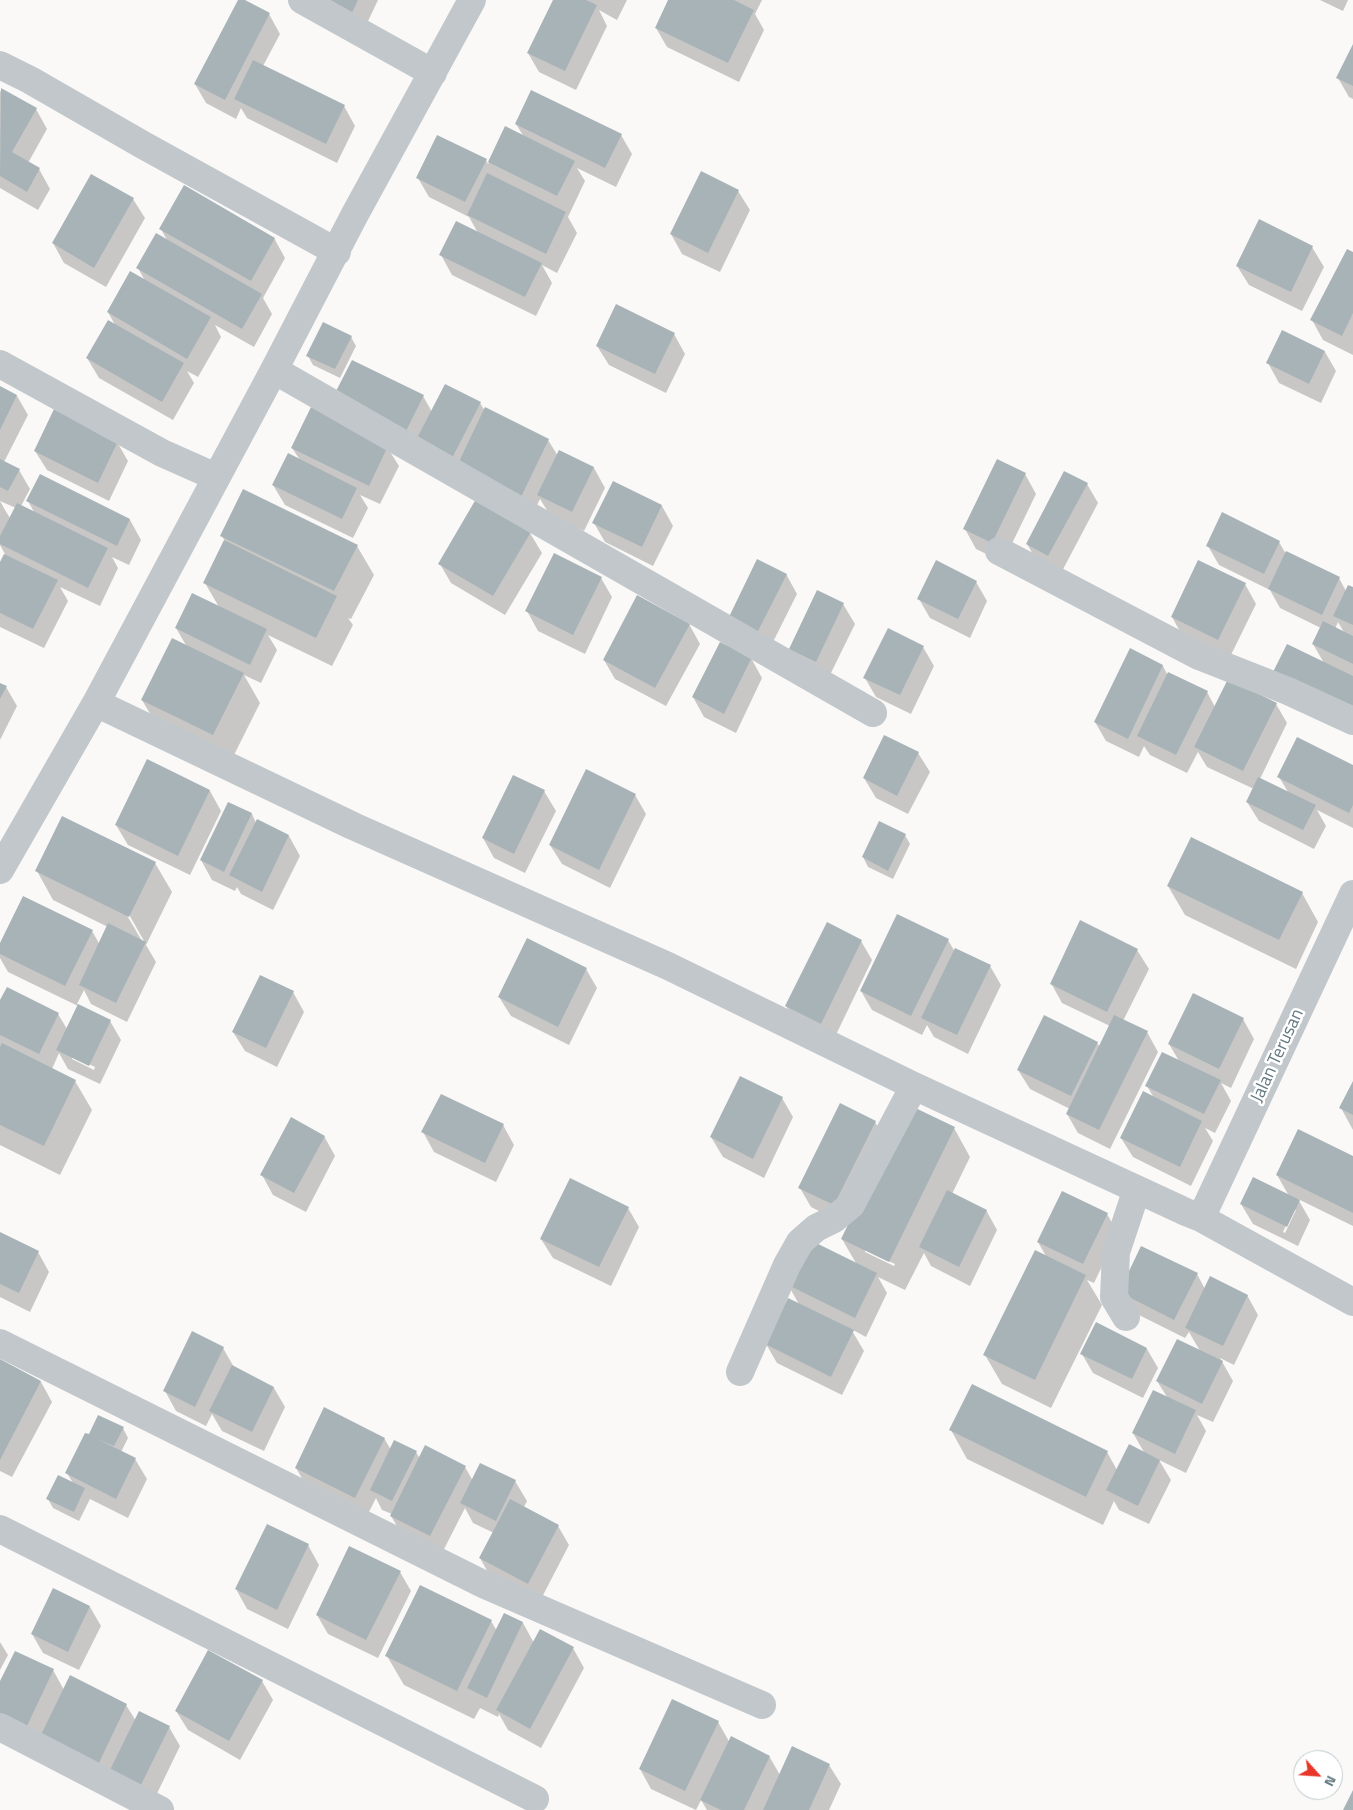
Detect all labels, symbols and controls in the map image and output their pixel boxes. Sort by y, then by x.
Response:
street label: Jalan Terusan [1247,1006,1309,1106]
north arrow [1293,1750,1343,1800]
text: N [1319,1772,1343,1790]

